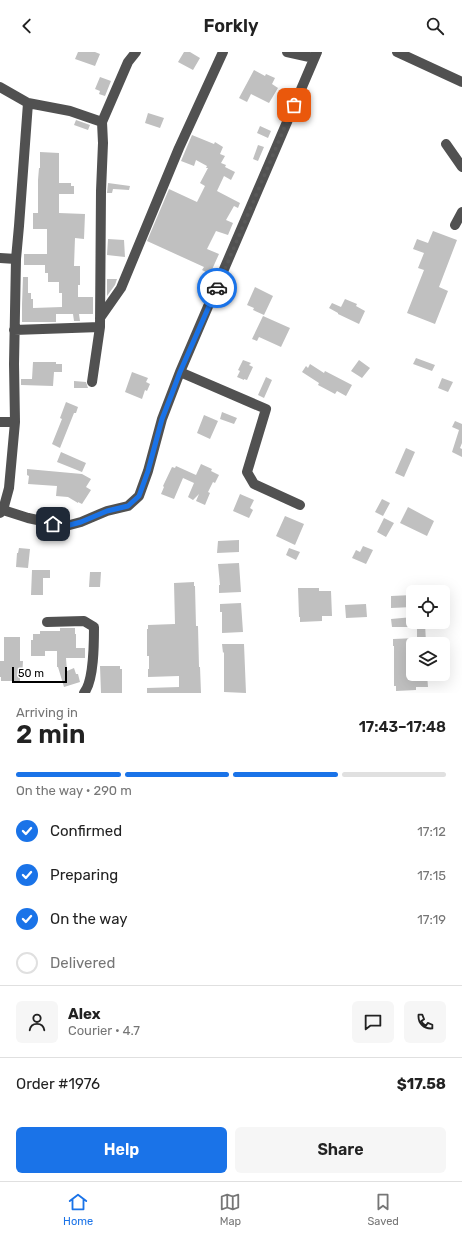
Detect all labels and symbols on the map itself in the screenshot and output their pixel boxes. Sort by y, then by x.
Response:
pin [277,88,311,122]
courier [197,268,237,308]
pin [36,507,70,541]
scale bar [12,665,67,684]

